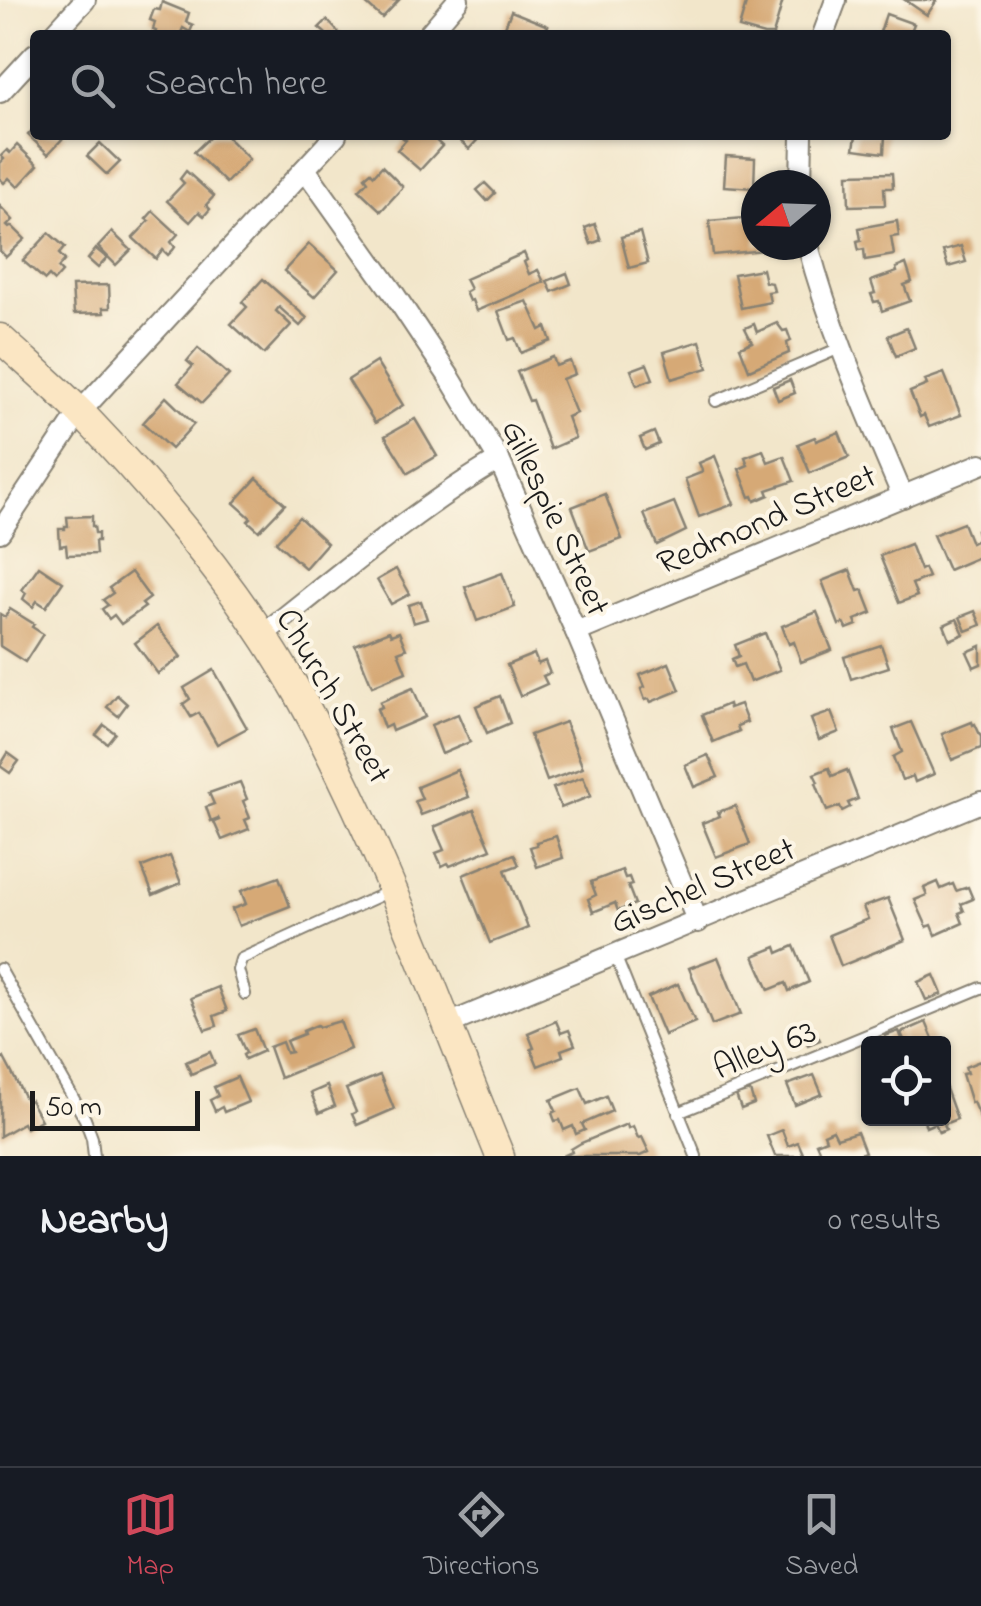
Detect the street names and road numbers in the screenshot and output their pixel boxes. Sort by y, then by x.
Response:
street label: Gillespie Street [486,412,622,625]
street label: Redmond Street [650,452,885,590]
street label: Church Street [261,599,403,794]
street label: Gischel Street [603,825,804,949]
street label: Alley 63 [706,1008,825,1095]

